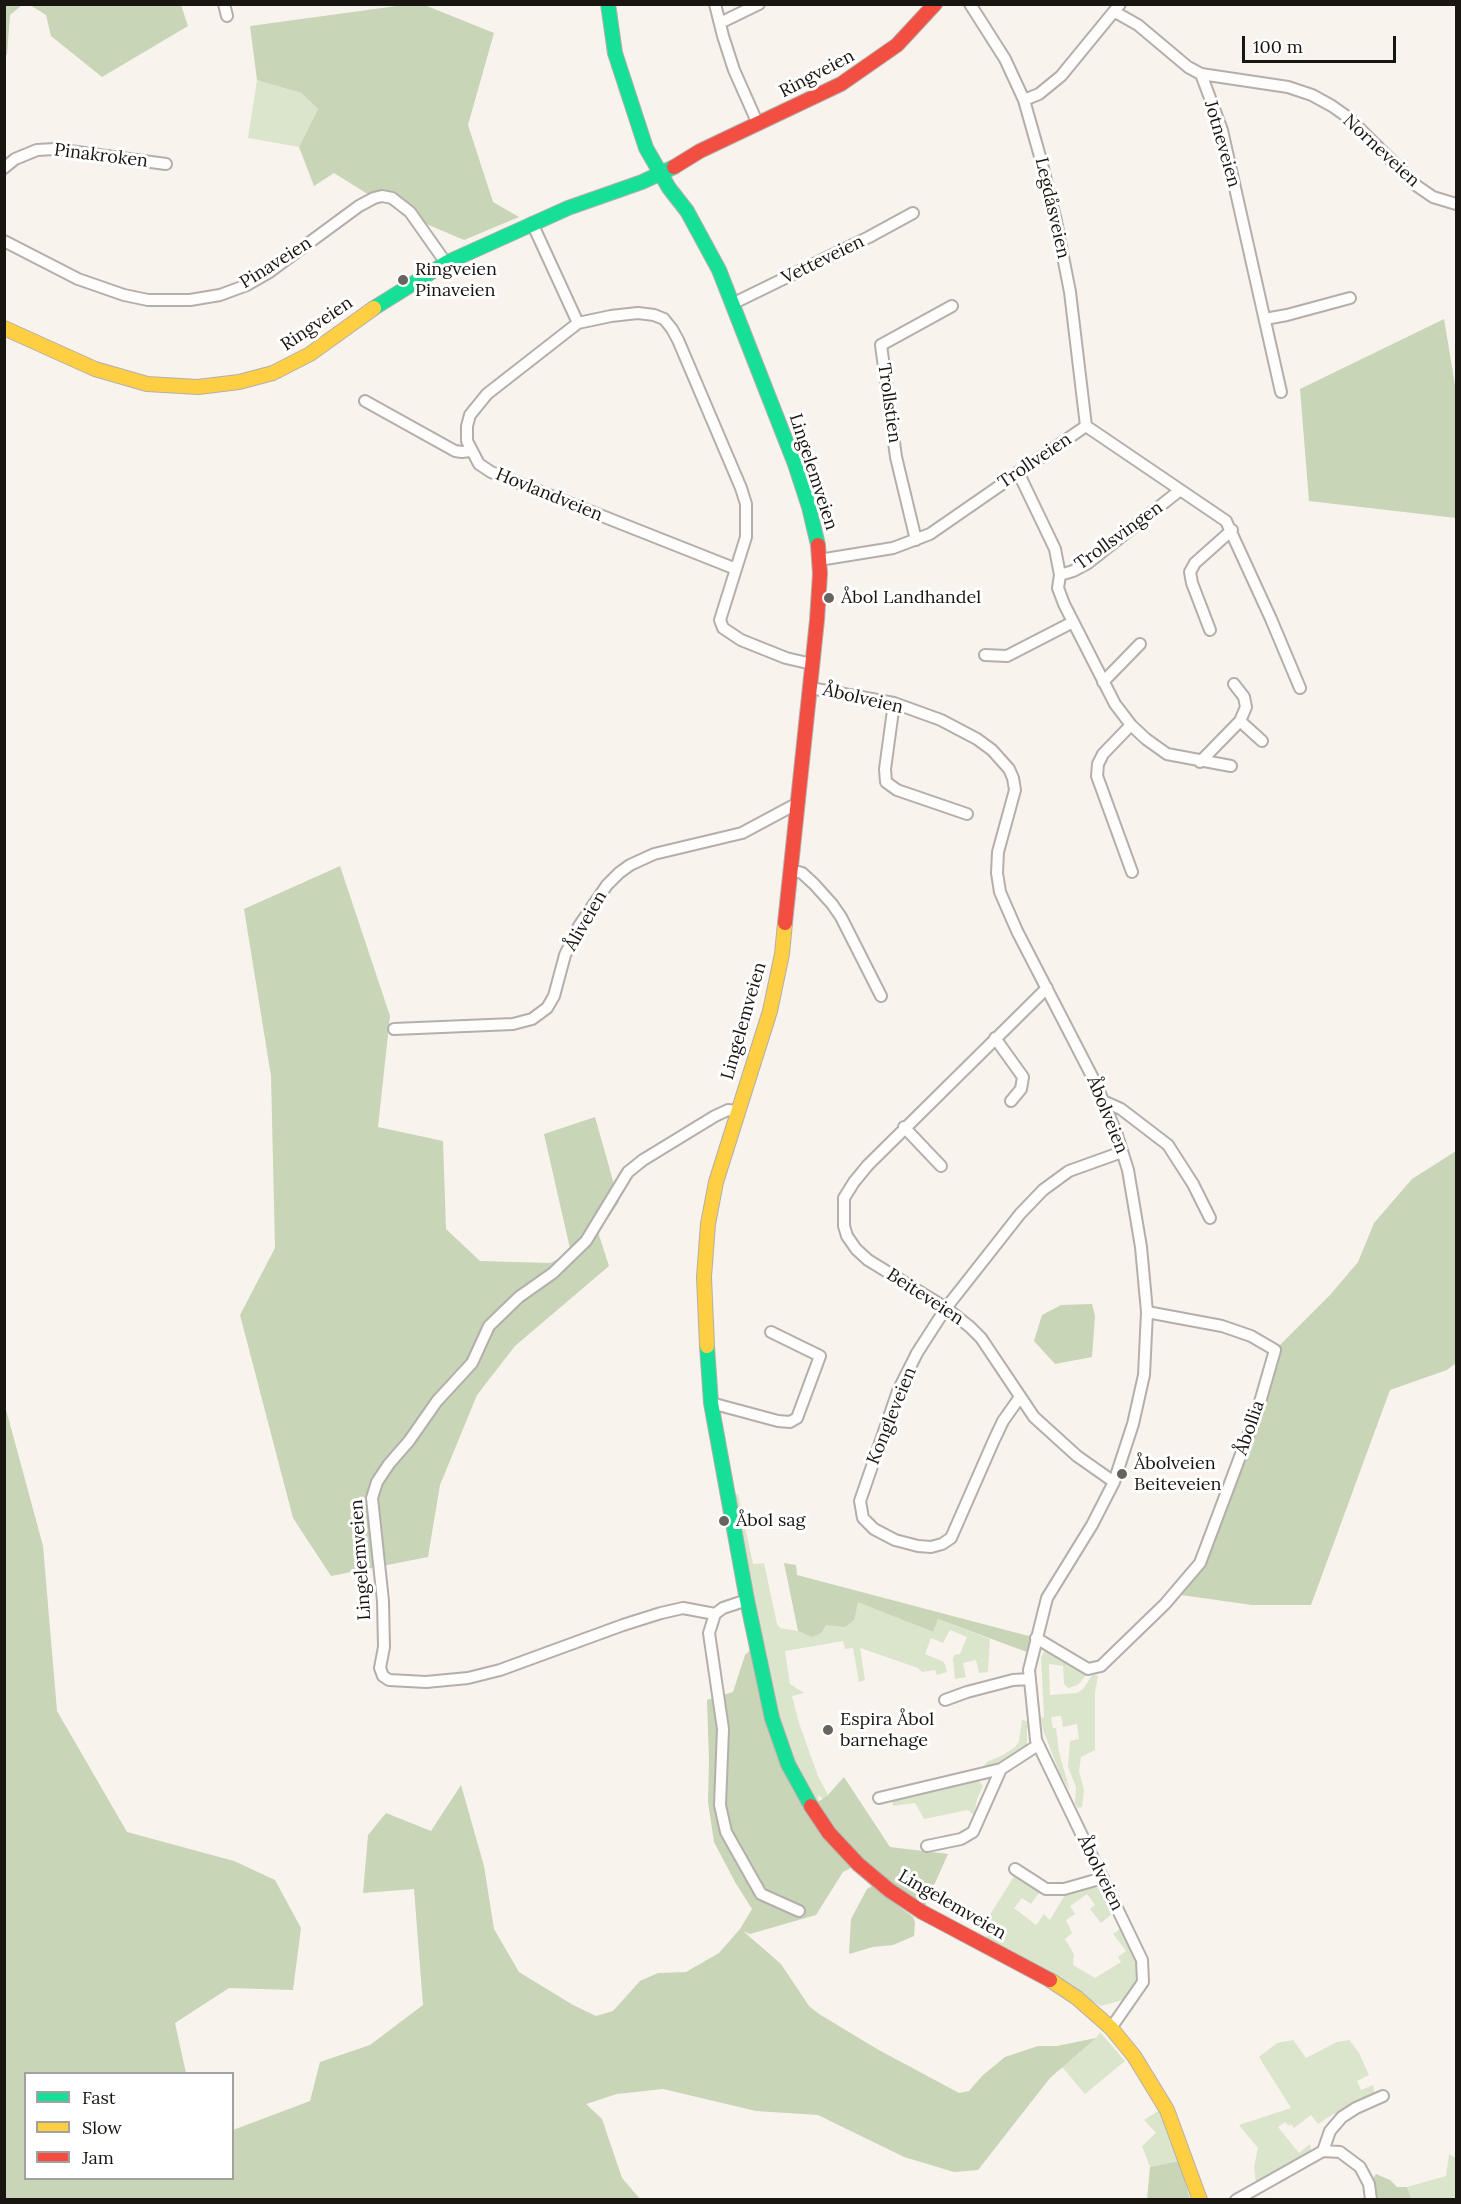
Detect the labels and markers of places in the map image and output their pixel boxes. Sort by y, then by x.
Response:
place label: Ringveien Pinaveien [415,259,497,302]
marker: Ringveien Pinaveien [396,273,410,287]
place label: Åbol Landhandel [841,587,981,609]
marker: Åbol Landhandel [822,591,836,605]
place label: Åbolveien Beiteveien [1134,1453,1221,1496]
marker: Åbolveien Beiteveien [1115,1467,1129,1481]
place label: Åbol sag [736,1510,805,1532]
marker: Åbol sag [717,1514,731,1528]
place label: Espira Åbol barnehage [840,1709,934,1752]
marker: Espira Åbol barnehage [821,1723,835,1737]

